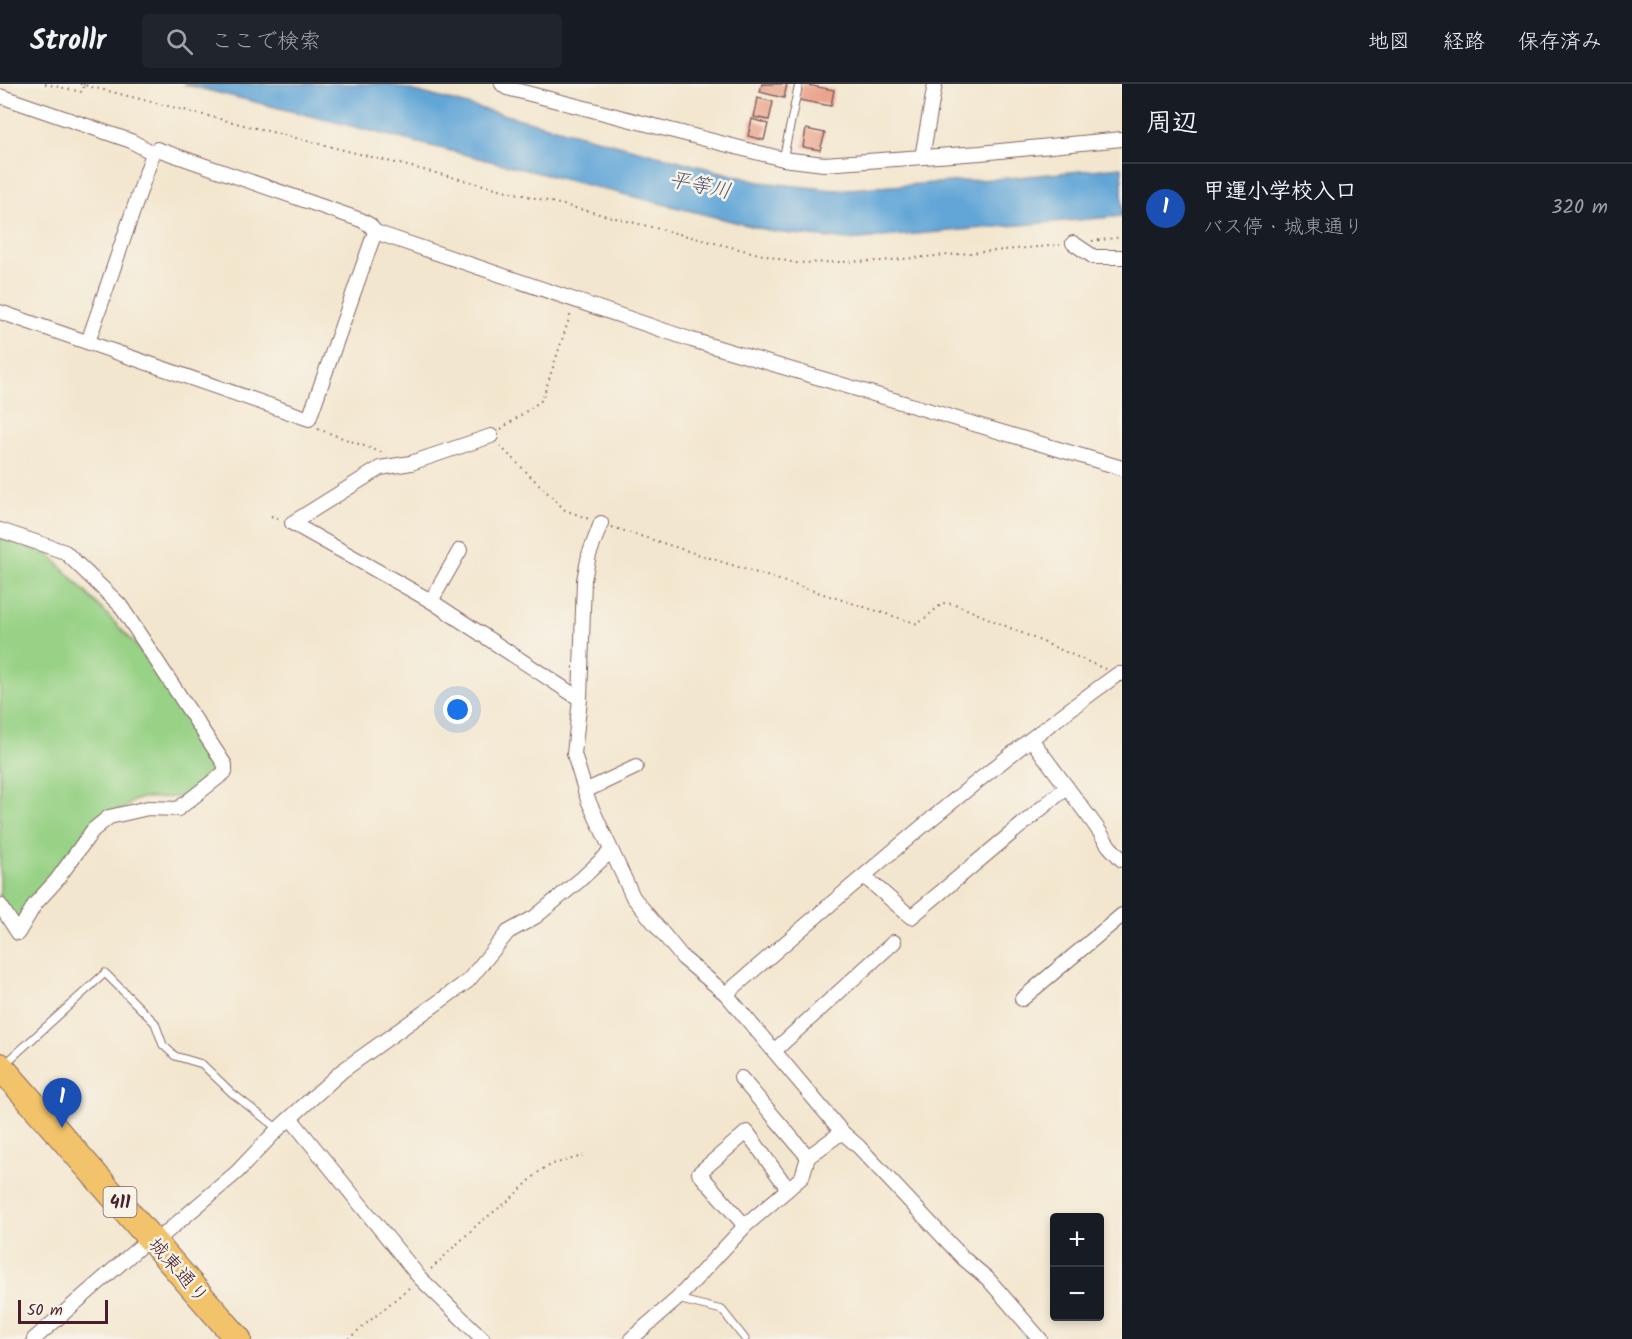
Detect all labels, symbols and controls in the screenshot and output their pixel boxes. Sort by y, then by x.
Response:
search box [142,14,562,68]
text: Strollr [30,19,106,64]
icon: search [163,25,196,58]
text: ここで検索 [211,25,321,60]
text: 地図 [1368,26,1410,59]
text: 経路 [1443,26,1485,59]
text: 保存済み [1518,26,1602,59]
text: 周辺 [1146,103,1198,145]
water label: 平等川 [665,164,734,209]
text: 甲運小学校入口 [1203,175,1357,210]
text: 1 [1162,192,1169,224]
text: 320 m [1551,192,1608,224]
text: バス停 · 城東通り [1203,212,1364,244]
your location [443,695,472,724]
pin: 1 [42,1078,82,1128]
road number: 411 [104,1187,136,1217]
map controls [1050,1213,1104,1321]
button: + [1050,1213,1104,1267]
street label: 城東通り [139,1231,216,1312]
button: − [1050,1267,1104,1321]
scale bar [18,1297,108,1324]
text: 50 m [27,1298,63,1323]

